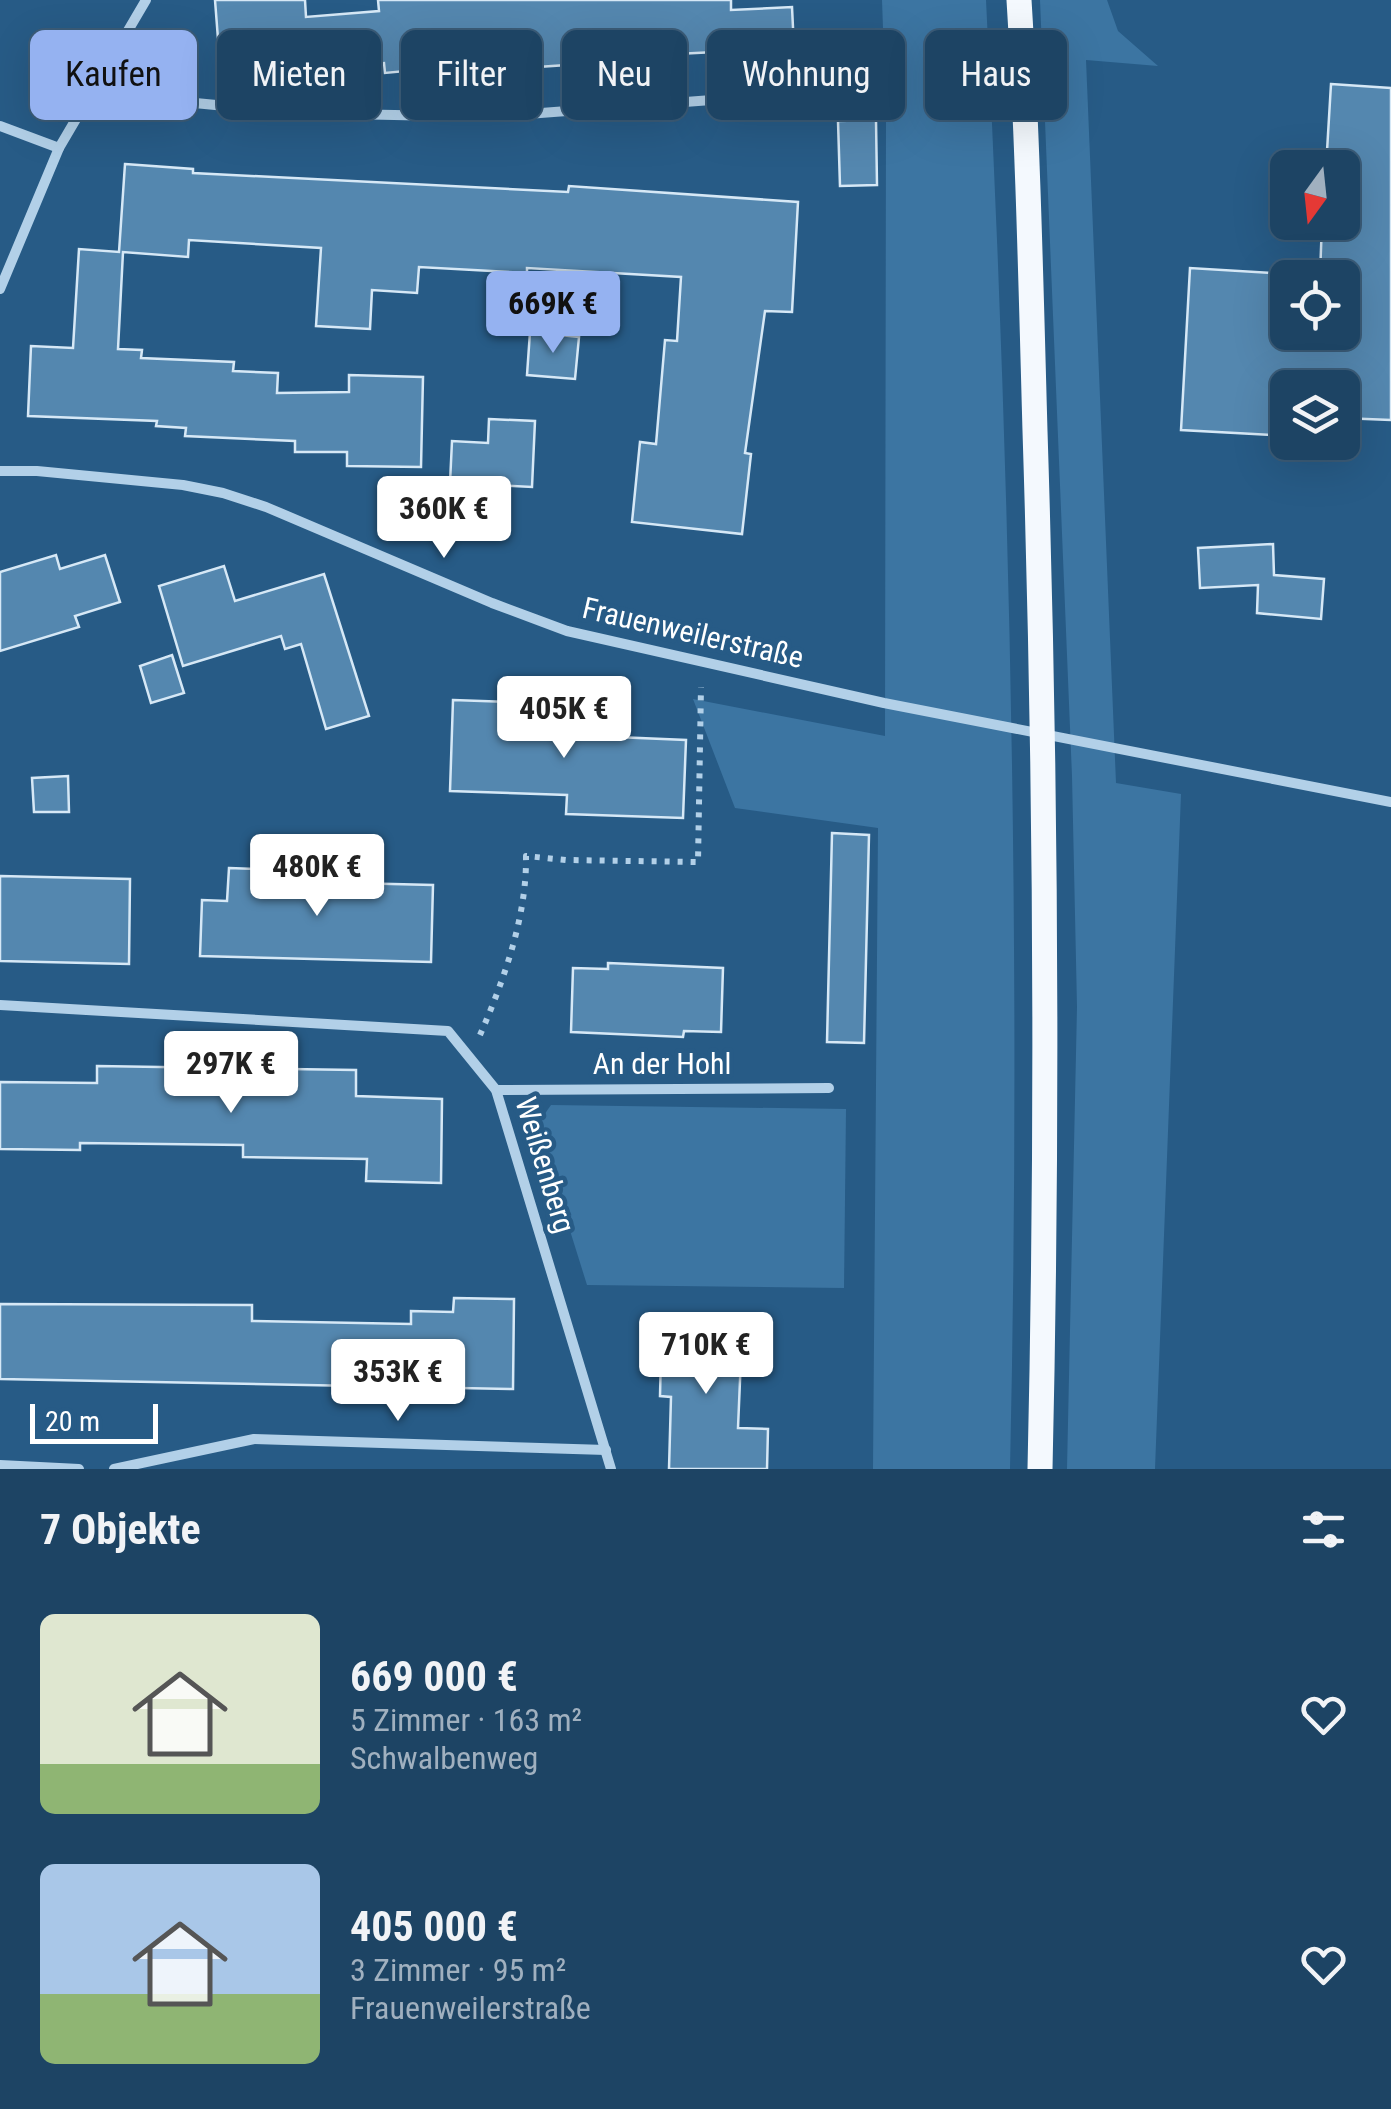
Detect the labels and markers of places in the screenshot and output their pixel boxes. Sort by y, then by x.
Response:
pin: 669K € [472,271,634,356]
pin: 360K € [363,476,525,561]
pin: 405K € [483,676,645,761]
pin: 480K € [236,834,398,919]
pin: 297K € [150,1031,312,1116]
pin: 710K € [625,1312,787,1397]
pin: 353K € [317,1339,479,1424]

